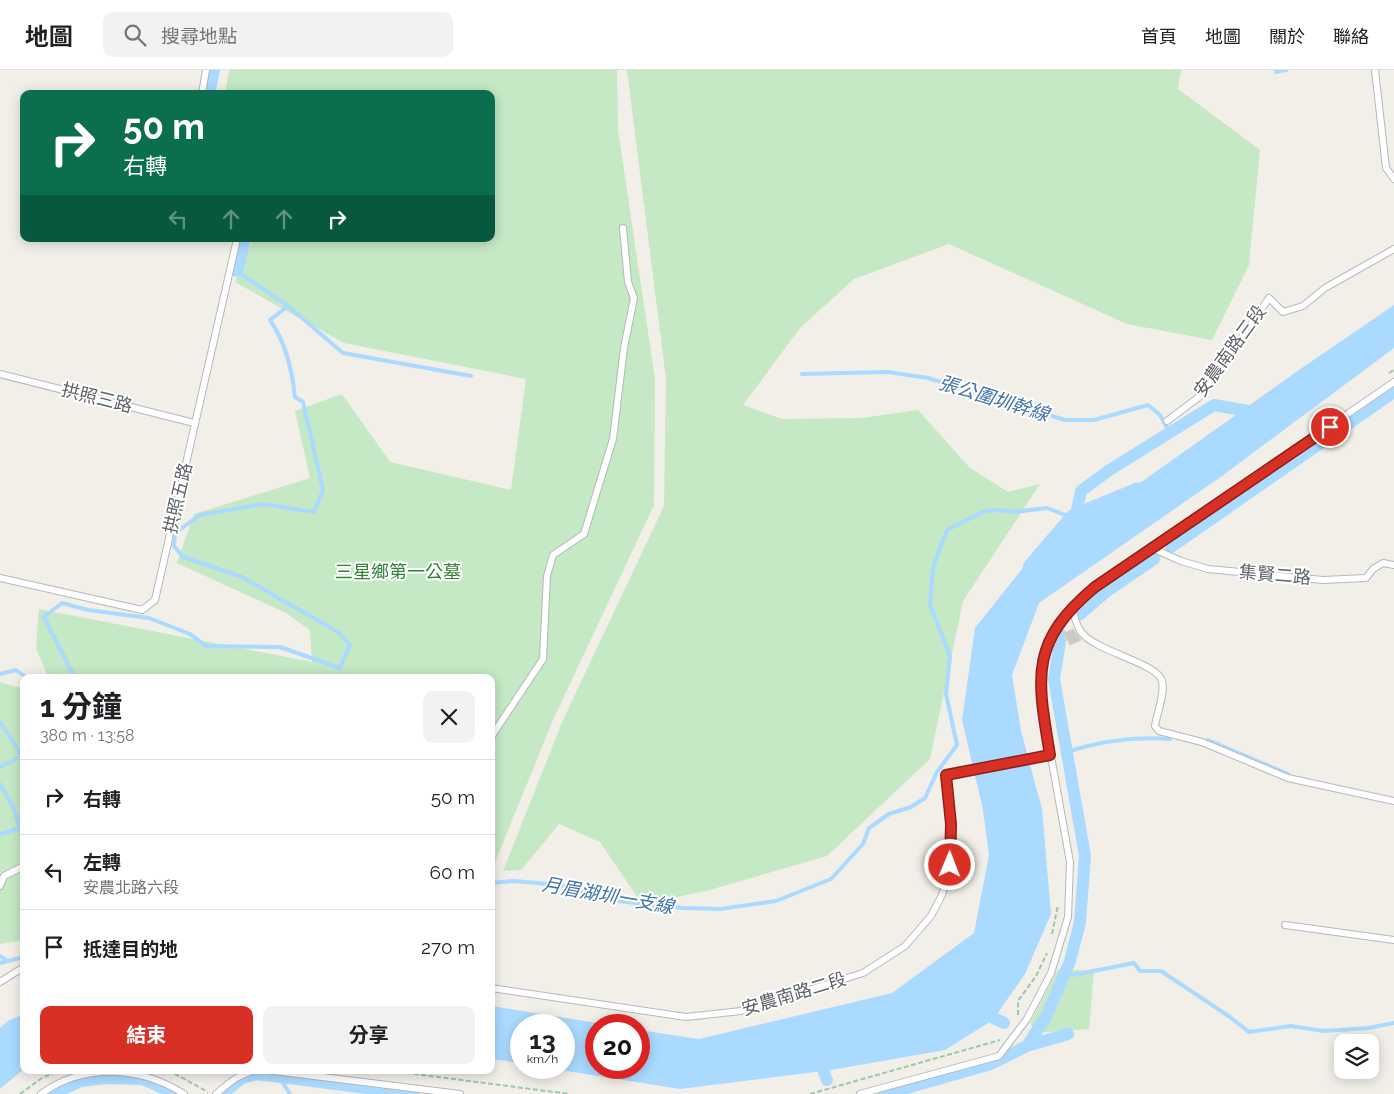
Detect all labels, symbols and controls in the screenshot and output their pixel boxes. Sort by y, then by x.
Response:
search box [103,12,453,57]
icon: search [121,21,149,49]
text: 地圖 [25,22,73,51]
text: 搜尋地點 [161,25,237,47]
text: 首頁 [1141,26,1177,47]
text: 地圖 [1205,26,1241,47]
text: 關於 [1269,26,1305,47]
text: 聯絡 [1333,26,1369,47]
text: 50 m [123,106,205,147]
icon: right [40,110,105,175]
text: 右轉 [123,153,167,179]
icon: left [164,205,192,233]
icon: ahead [217,205,245,233]
icon: ahead [270,205,298,233]
icon: right [323,205,351,233]
street label: 安農南路三段 [1189,301,1270,401]
water label: 張公圍圳幹線 [936,371,1054,426]
street label: 拱照三路 [60,379,135,416]
pin [1309,406,1351,448]
icon: arrive [1316,413,1344,441]
street label: 拱照五路 [159,460,196,535]
park label: 三星鄉第一公墓 [335,561,461,582]
street label: 集賢二路 [1238,561,1312,588]
text: 1 分鐘 [40,689,122,724]
button: close [423,691,475,743]
text: 380 m · 13:58 [40,726,134,745]
icon: right [40,783,68,811]
text: 50 m [431,786,475,808]
text: 右轉 [83,788,121,810]
position arrow [923,838,975,890]
text: 左轉 [83,851,121,873]
icon: left [40,858,68,886]
text: 60 m [430,861,475,883]
water label: 月眉湖圳一支線 [541,873,677,918]
text: 安農北路六段 [83,878,179,897]
icon: arrive [40,933,68,961]
text: 270 m [421,936,475,958]
text: 抵達目的地 [83,938,178,960]
street label: 安農南路二段 [739,968,849,1019]
button: 結束 [40,1006,253,1064]
button: 分享 [263,1006,475,1064]
speed limit sign: 20 [585,1014,650,1079]
text: 13 [529,1025,556,1055]
map controls [1334,1034,1379,1079]
button: layers [1334,1034,1379,1079]
text: km/h [527,1052,558,1066]

